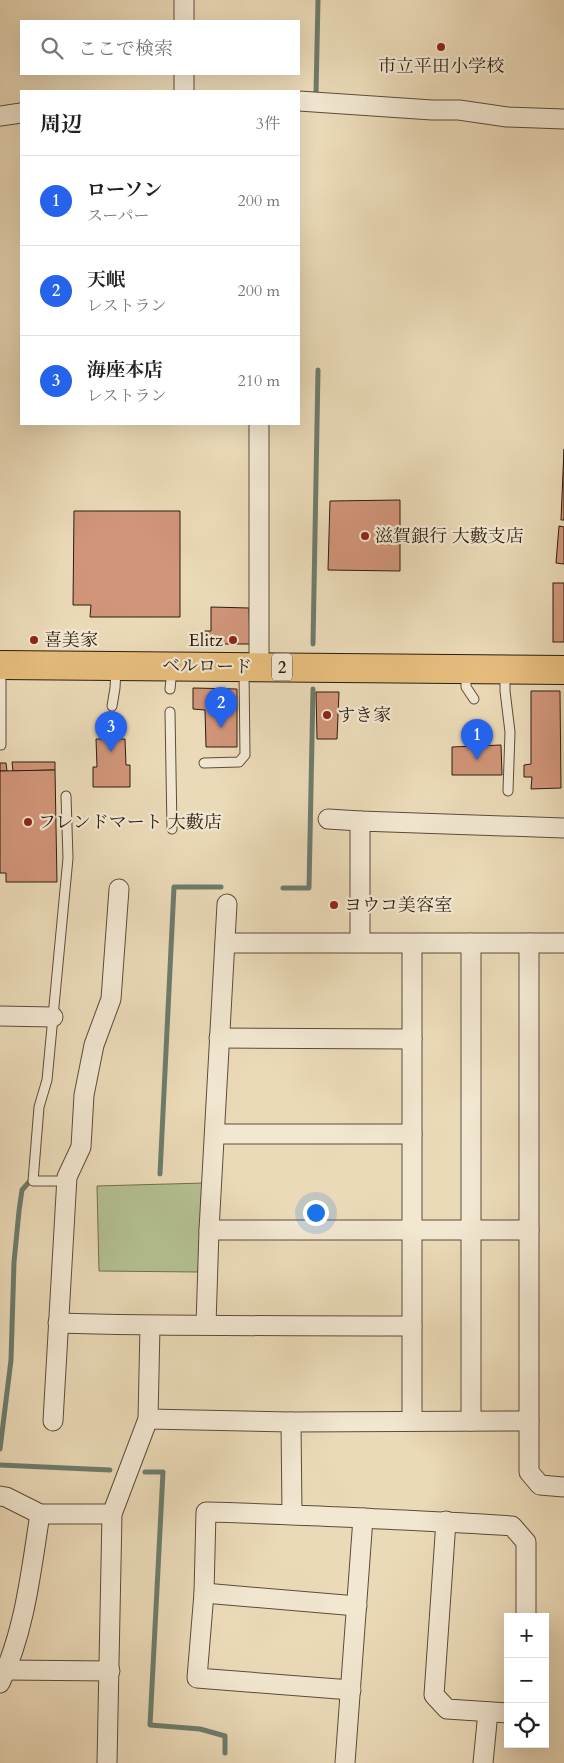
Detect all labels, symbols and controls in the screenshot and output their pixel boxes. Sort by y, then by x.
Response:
search box [20,20,300,75]
icon: search [38,34,66,62]
text: ここで検索 [78,36,173,62]
marker: 市立平田小学校 [435,41,447,53]
place label: 市立平田小学校 [378,54,504,79]
text: 周辺 [40,110,82,139]
text: 3件 [256,113,280,135]
text: ローソン [87,177,162,203]
text: 1 [52,190,60,212]
text: 200 m [238,190,280,212]
text: スーパー [87,205,149,227]
text: 天岷 [87,267,125,293]
text: 2 [52,280,60,302]
text: 200 m [238,280,280,302]
text: レストラン [87,295,167,317]
text: 海座本店 [87,357,163,383]
text: 3 [52,370,60,392]
text: 210 m [238,370,280,392]
text: レストラン [87,385,167,407]
place label: 滋賀銀行 大藪支店 [375,524,524,549]
marker: 滋賀銀行 大藪支店 [359,530,371,542]
place label: 喜美家 [44,628,98,653]
place label: Elitz [189,628,223,653]
marker: 喜美家 [28,634,40,646]
marker: Elitz [227,634,239,646]
street label: ベルロード [162,653,252,680]
road number: 2 [272,654,292,680]
pin: 2 [205,687,237,728]
place label: すき家 [337,703,391,728]
marker: すき家 [321,709,333,721]
pin: 3 [95,711,127,752]
pin: 1 [461,719,493,760]
place label: フレンドマート 大藪店 [38,810,222,835]
marker: フレンドマート 大藪店 [22,816,34,828]
place label: ヨウコ美容室 [344,893,452,918]
marker: ヨウコ美容室 [328,899,340,911]
your location [303,1200,329,1226]
map controls [504,1613,549,1748]
button: + [504,1613,549,1658]
button: − [504,1658,549,1703]
button: locate [504,1703,549,1748]

